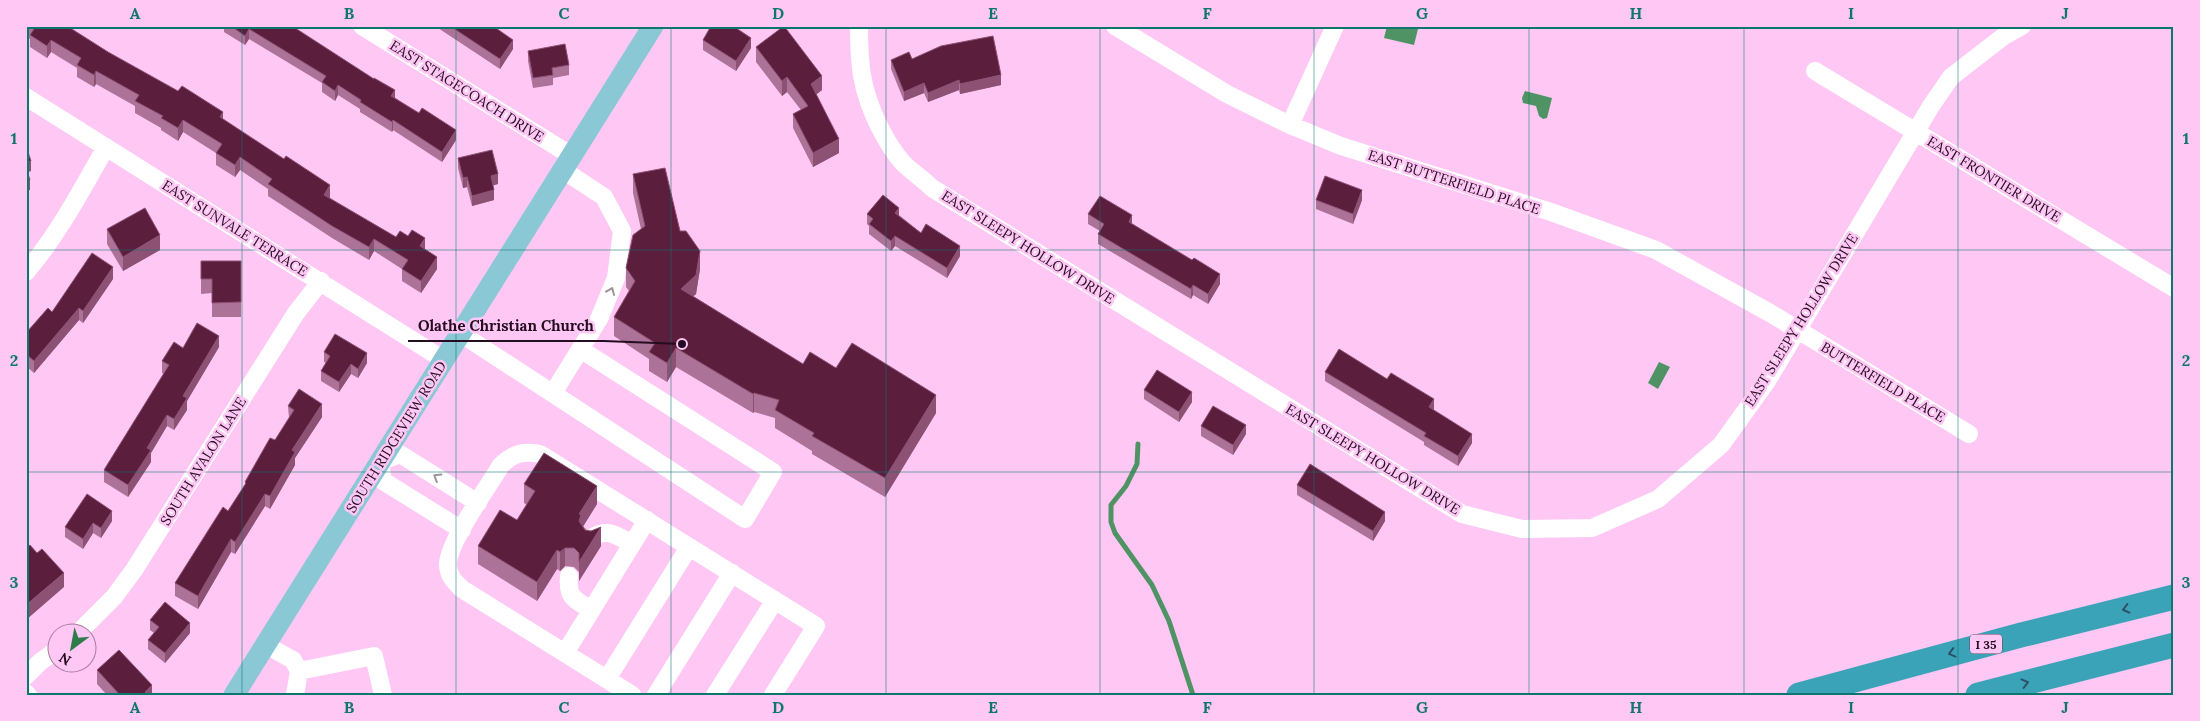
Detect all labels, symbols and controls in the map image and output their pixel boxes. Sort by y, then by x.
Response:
text: A [130,3,141,23]
text: B [344,3,355,23]
text: C [558,3,570,23]
text: D [772,3,784,23]
text: E [988,3,998,23]
text: F [1202,3,1212,23]
text: G [1416,3,1428,23]
text: H [1630,3,1643,23]
text: I [1848,3,1854,23]
text: J [2061,3,2069,23]
street label: EAST STAGECOACH DRIVE [387,36,548,146]
text: 1 [11,128,17,148]
text: 1 [2183,128,2189,148]
street label: EAST FRONTIER DRIVE [1924,132,2064,226]
street label: EAST BUTTERFIELD PLACE [1366,146,1543,218]
street label: EAST SUNVALE TERRACE [159,176,311,280]
street label: EAST SLEEPY HOLLOW DRIVE [938,186,1118,308]
street label: EAST SLEEPY HOLLOW DRIVE [1740,230,1862,410]
one-way arrow [604,287,615,296]
callout: Olathe Christian Church [408,311,604,341]
text: Olathe Christian Church [418,316,595,335]
street label: BUTTERFIELD PLACE [1818,338,1949,426]
text: 2 [10,350,18,370]
text: 2 [2182,350,2190,370]
street label: SOUTH RIDGEVIEW ROAD [342,358,450,516]
street label: SOUTH AVALON LANE [156,393,250,529]
street label: EAST SLEEPY HOLLOW DRIVE [1282,400,1464,518]
one-way arrow [433,474,443,483]
text: 3 [10,572,19,592]
text: 3 [2182,572,2191,592]
one-way arrow [2122,603,2131,614]
north arrow [48,624,98,674]
road number: I 35 [1970,634,2002,654]
one-way arrow [1948,647,1956,658]
text: N [56,648,74,670]
one-way arrow [2021,678,2029,688]
text: A [130,697,141,717]
text: B [344,697,355,717]
text: C [558,697,570,717]
text: D [772,697,784,717]
text: E [988,697,998,717]
text: F [1202,697,1212,717]
text: G [1416,697,1428,717]
text: H [1630,697,1643,717]
text: I [1848,697,1854,717]
text: J [2061,697,2069,717]

